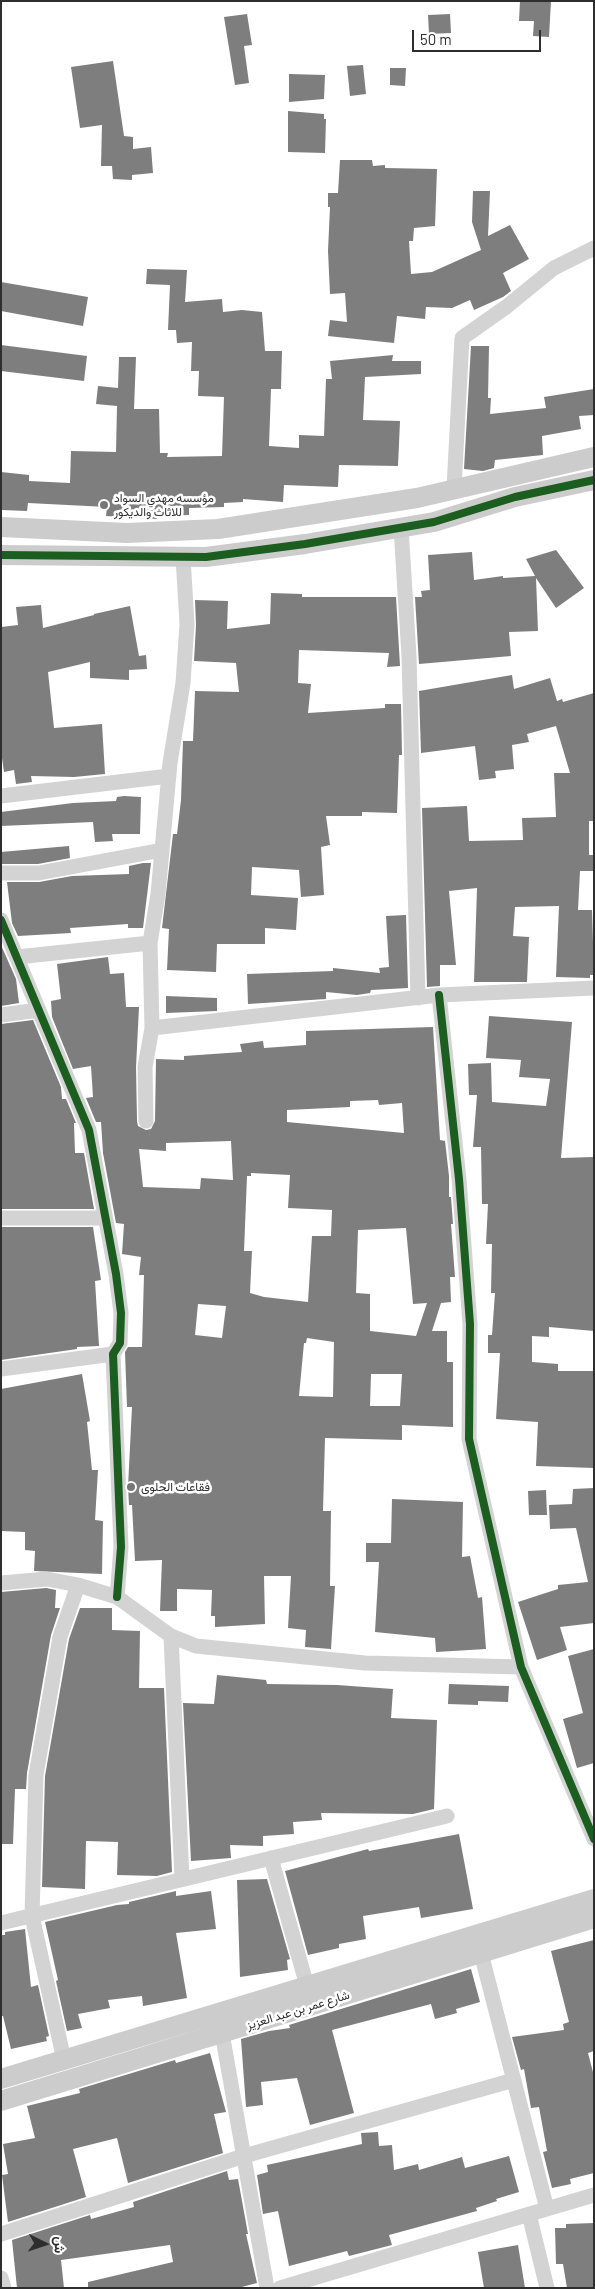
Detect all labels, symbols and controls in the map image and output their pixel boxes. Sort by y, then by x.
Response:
scale bar [415,20,544,52]
text: 50 m [420,30,452,48]
place label: مؤسسه مهدي السواد للاثاث والديكور [114,491,214,519]
marker: مؤسسه مهدي السواد للاثاث والديكور [98,499,110,511]
place label: فقاعات الحلوى [141,1480,210,1494]
marker: فقاعات الحلوى [125,1481,137,1493]
street label: شارع عمر بن عبد العزيز [245,1987,351,2033]
north arrow [20,2219,70,2269]
text: ش [51,2236,70,2254]

